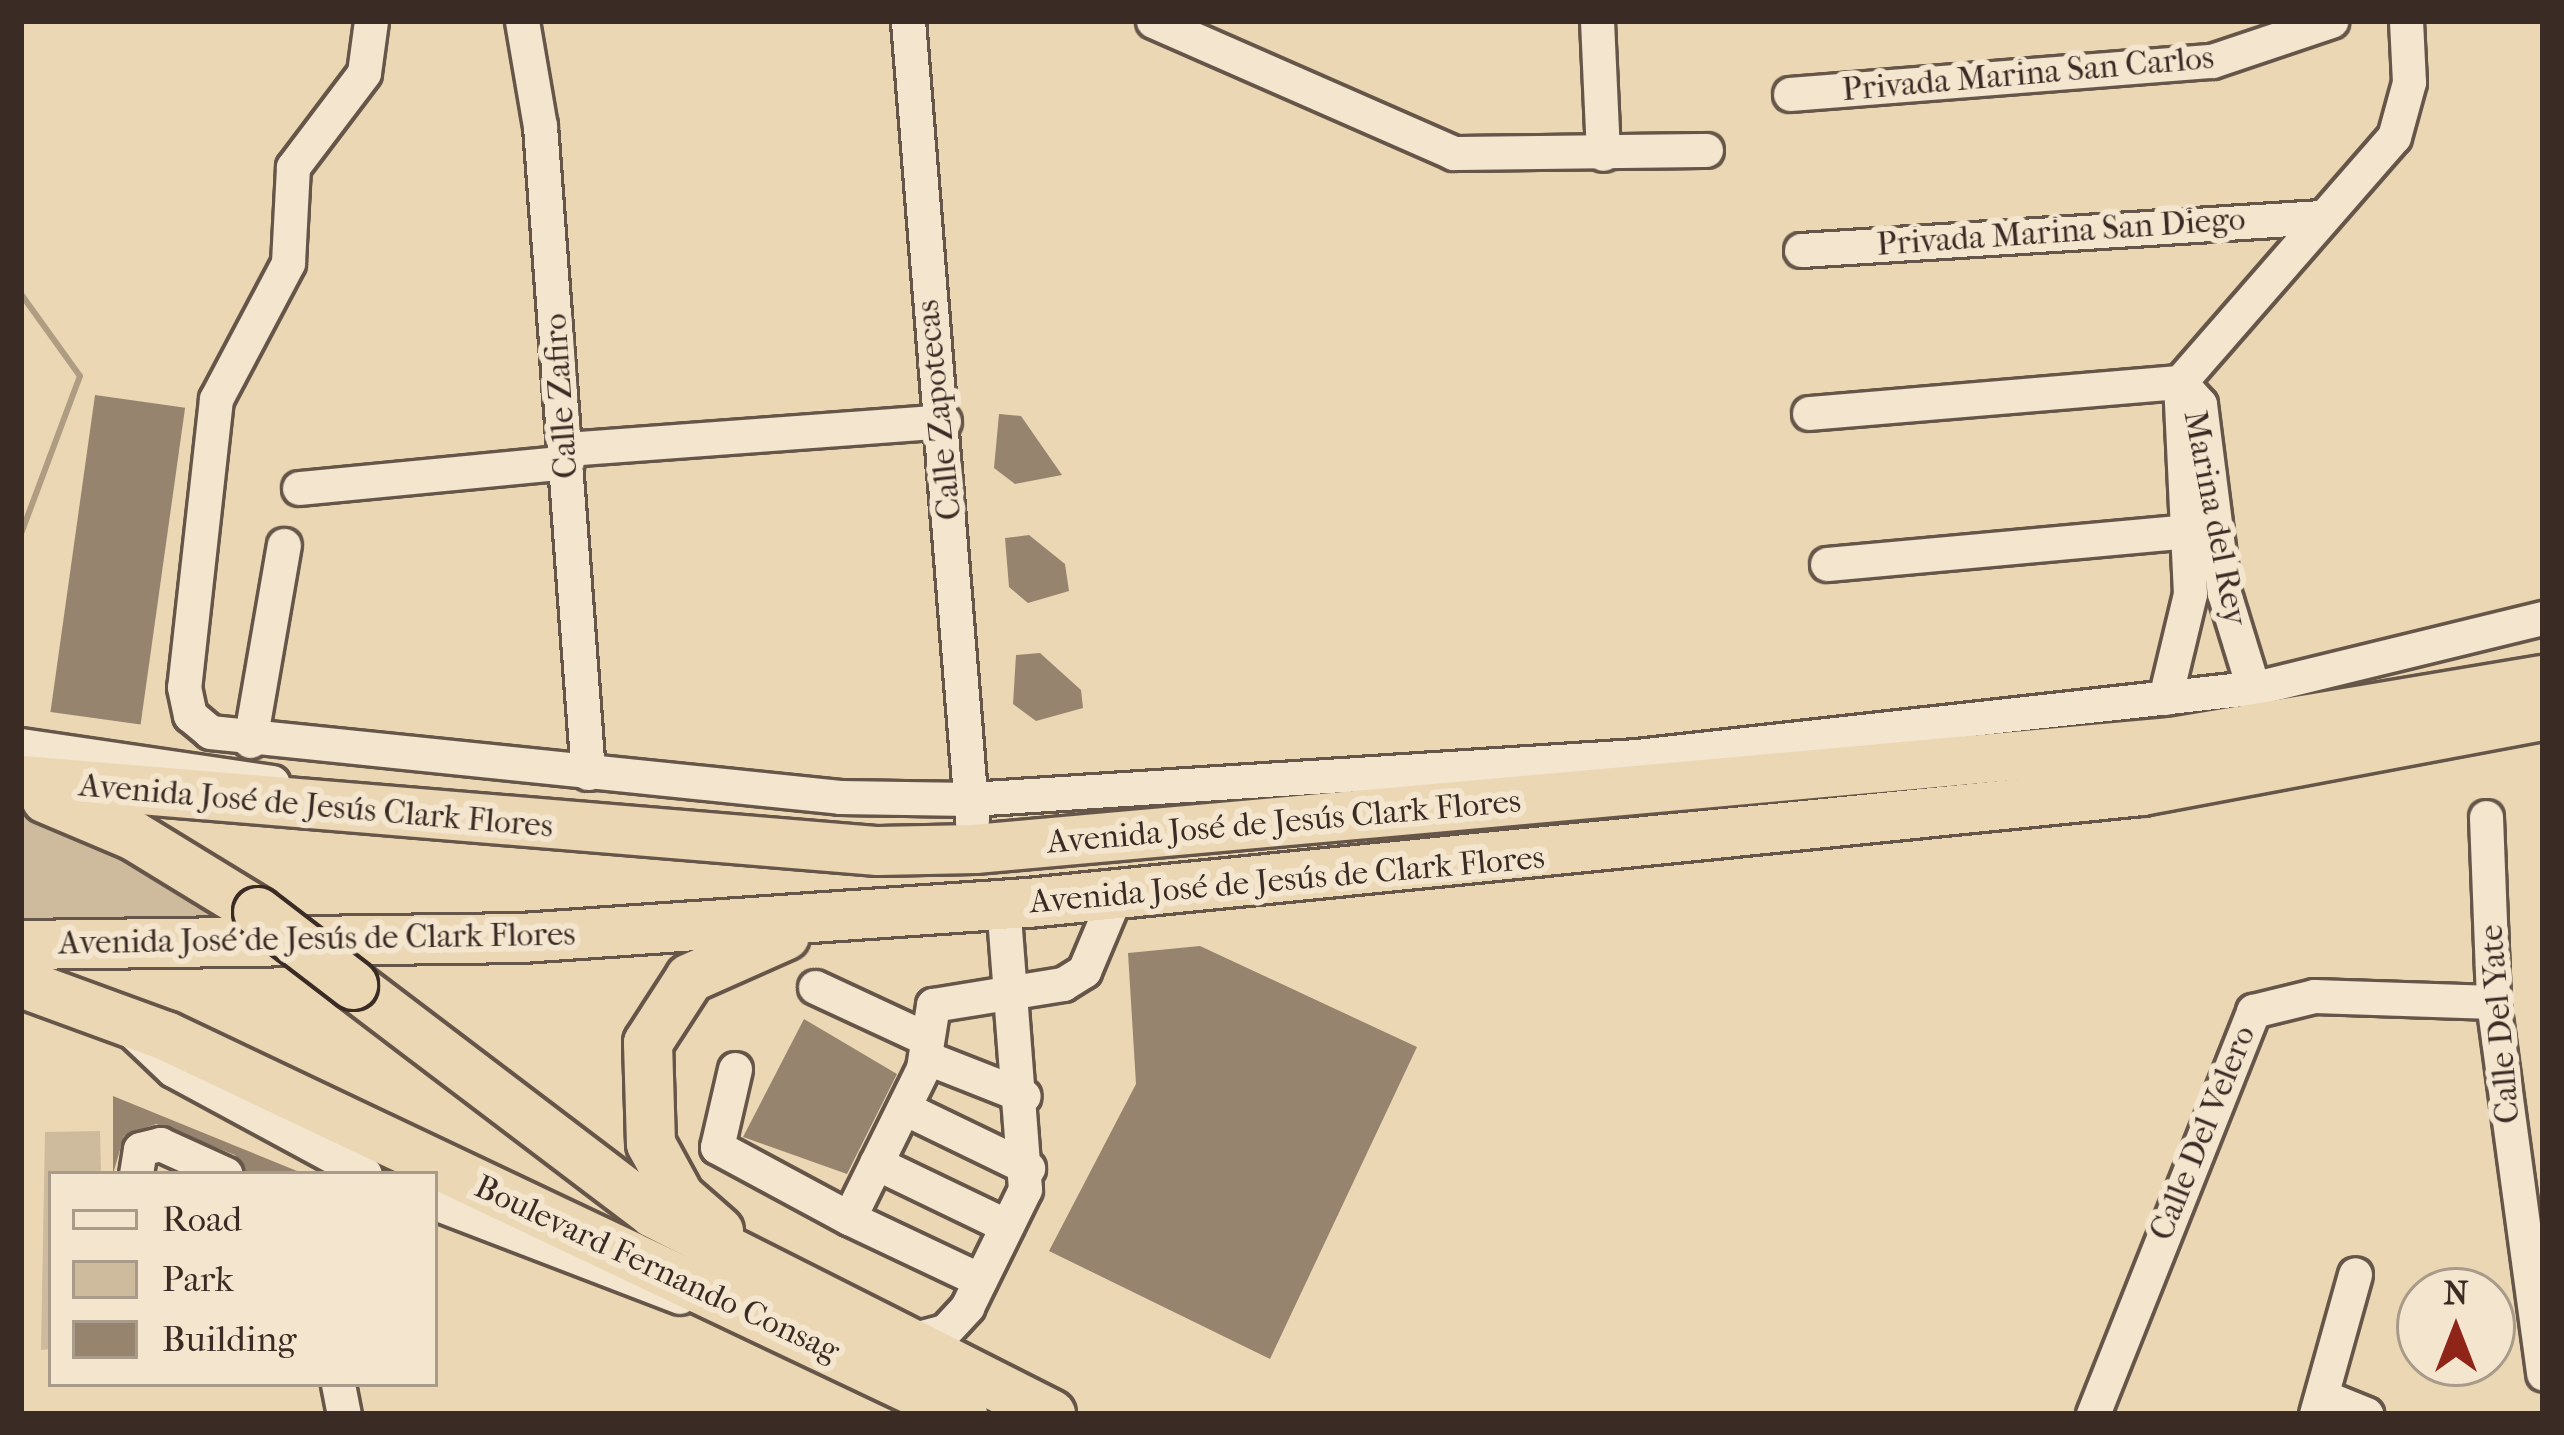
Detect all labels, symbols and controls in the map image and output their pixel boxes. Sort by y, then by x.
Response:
street label: Privada Marina San Carlos [1840,38,2216,110]
street label: Privada Marina San Diego [1875,199,2247,265]
street label: Calle Zapotecas [908,298,970,522]
street label: Calle Zafiro [535,312,587,480]
street label: Marina del Rey [2175,407,2255,629]
street label: Avenida José de Jesús Clark Flores [77,766,555,846]
street label: Avenida José de Jesús Clark Flores [1045,782,1523,862]
street label: Avenida José de Jesús de Clark Flores [1028,838,1546,922]
street label: Avenida José de Jesús de Clark Flores [58,915,576,963]
street label: Calle Del Yate [2472,923,2528,1125]
street label: Calle Del Velero [2142,1020,2264,1246]
street label: Boulevard Fernando Consag [468,1167,846,1371]
legend [48,1171,438,1387]
text: Road [162,1198,242,1240]
text: Park [162,1258,234,1300]
north arrow [2396,1267,2516,1387]
text: N [2443,1274,2469,1313]
text: Building [162,1318,297,1360]

